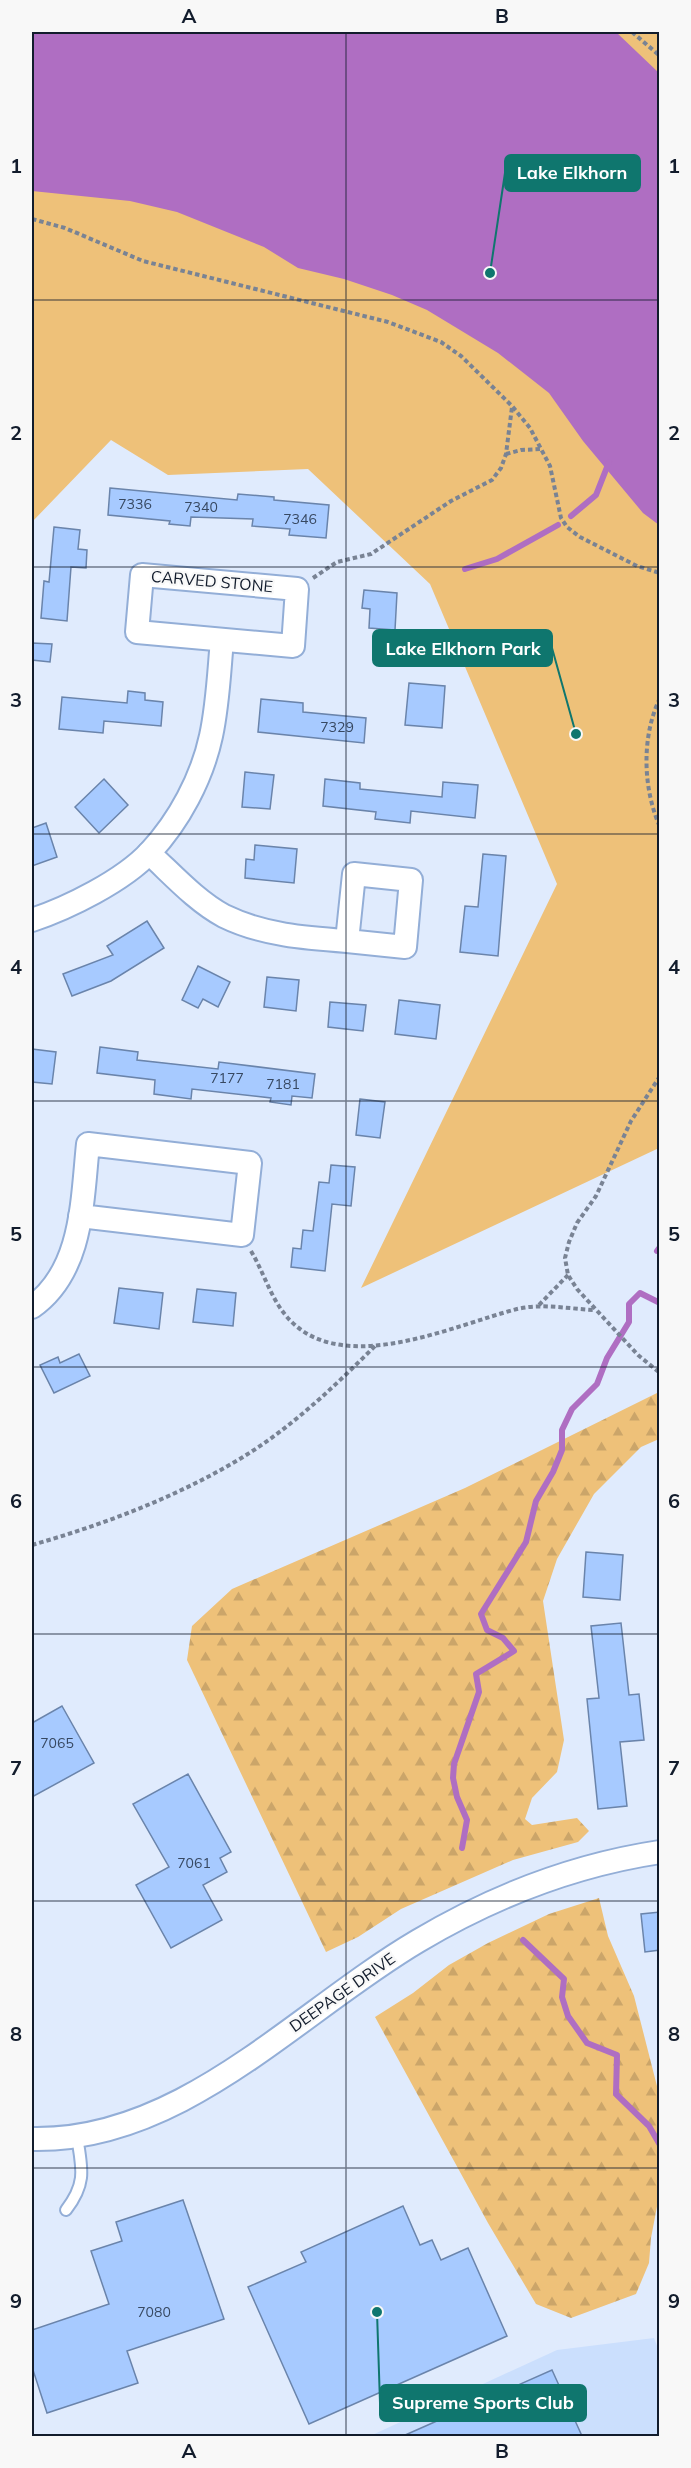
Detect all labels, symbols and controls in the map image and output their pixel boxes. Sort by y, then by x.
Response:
text: A [182,3,197,28]
text: B [495,3,509,28]
text: 1 [10,153,22,178]
text: 1 [668,153,680,178]
callout: Lake Elkhorn [505,155,640,191]
text: Lake Elkhorn [517,161,627,184]
text: 2 [10,420,22,445]
text: 2 [668,420,680,445]
house number: 7336 [118,495,152,513]
house number: 7340 [184,498,218,516]
house number: 7346 [283,510,317,528]
street label: CARVED STONE [150,566,274,596]
callout: Lake Elkhorn Park [373,630,552,666]
text: Lake Elkhorn Park [385,637,542,660]
text: 3 [10,687,22,712]
text: 3 [668,687,680,712]
house number: 7329 [320,718,354,736]
text: 4 [10,954,22,979]
text: 4 [668,954,680,979]
house number: 7177 [210,1069,244,1087]
house number: 7181 [266,1075,300,1093]
text: 5 [10,1221,22,1246]
text: 5 [668,1221,680,1246]
text: 6 [10,1488,22,1513]
text: 6 [668,1488,680,1513]
house number: 7065 [40,1734,74,1752]
text: 7 [10,1755,22,1780]
text: 7 [668,1755,680,1780]
house number: 7061 [177,1854,211,1872]
street label: DEEPAGE DRIVE [285,1948,399,2036]
text: 8 [10,2021,22,2046]
text: 8 [668,2021,680,2046]
text: 9 [10,2288,22,2313]
text: 9 [668,2288,680,2313]
house number: 7080 [137,2303,171,2321]
callout: Supreme Sports Club [380,2385,586,2421]
text: Supreme Sports Club [392,2391,574,2414]
text: A [182,2438,197,2463]
text: B [495,2438,509,2463]

